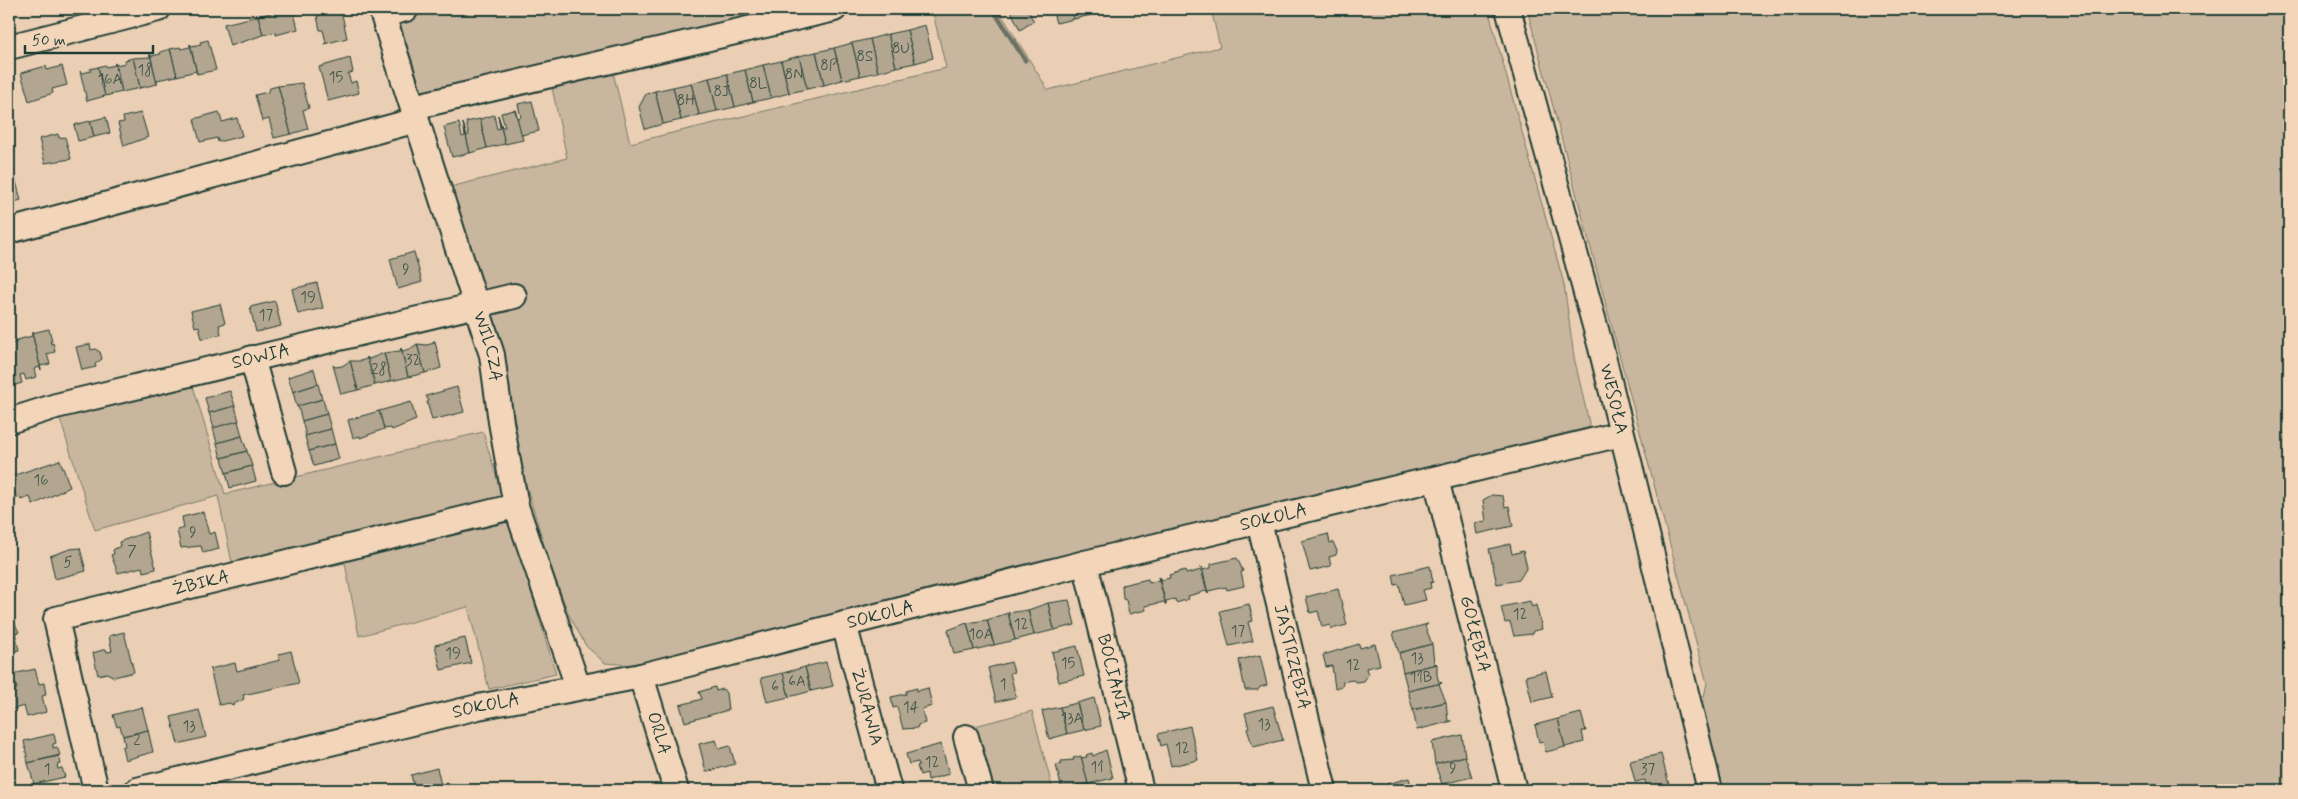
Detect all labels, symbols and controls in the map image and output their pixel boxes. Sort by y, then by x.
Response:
scale bar [25,22,152,54]
text: 50 m [32,31,66,51]
house number: 8U [892,39,910,59]
house number: 8S [857,47,873,67]
house number: 8P [820,56,838,76]
house number: 18 [138,61,152,81]
house number: 8N [785,65,803,85]
house number: 15 [329,68,343,88]
house number: 16A [98,70,122,90]
house number: 8L [749,74,768,94]
house number: 8J [713,82,731,102]
house number: 8H [677,91,695,111]
house number: 9 [402,260,410,280]
house number: 19 [300,288,316,308]
house number: 17 [259,306,274,326]
street label: WILCZA [467,308,507,383]
street label: SOWIA [229,338,292,375]
house number: 32 [406,351,420,371]
house number: 28 [371,360,387,380]
street label: WESOŁA [1593,361,1634,437]
house number: 16 [33,471,49,491]
street label: SOKOLA [1237,498,1310,537]
house number: 9 [189,523,197,543]
house number: 7 [127,542,137,562]
house number: 5 [63,553,73,573]
street label: ŻBIKA [170,565,232,602]
street label: GOŁĘBIA [1454,593,1496,675]
street label: SOKOLA [844,595,917,635]
street label: JASTRZĘBIA [1267,602,1316,712]
house number: 12 [1513,605,1527,625]
house number: 12 [1014,615,1028,635]
house number: 17 [1231,622,1246,642]
house number: 10A [968,625,994,645]
street label: BOCIANIA [1091,632,1136,724]
house number: 19 [445,644,461,664]
house number: 13 [1410,649,1424,669]
house number: 15 [1061,654,1075,674]
house number: 12 [1346,656,1360,676]
street label: ŻURAWIA [845,666,888,748]
house number: 11B [1410,668,1432,688]
house number: 6A [788,672,806,692]
house number: 1 [1000,675,1006,695]
house number: 6 [771,677,779,697]
street label: SOKOLA [450,687,522,725]
house number: 14 [903,698,919,718]
street label: ORLA [641,709,676,758]
house number: 13A [1061,709,1083,729]
house number: 13 [1257,715,1271,735]
house number: 13 [182,717,196,737]
house number: 2 [133,731,141,751]
house number: 12 [1175,739,1189,759]
house number: 12 [925,753,939,773]
house number: 11 [1090,758,1104,778]
house number: 9 [1449,759,1457,779]
house number: 1 [44,760,50,780]
house number: 37 [1641,760,1656,780]

